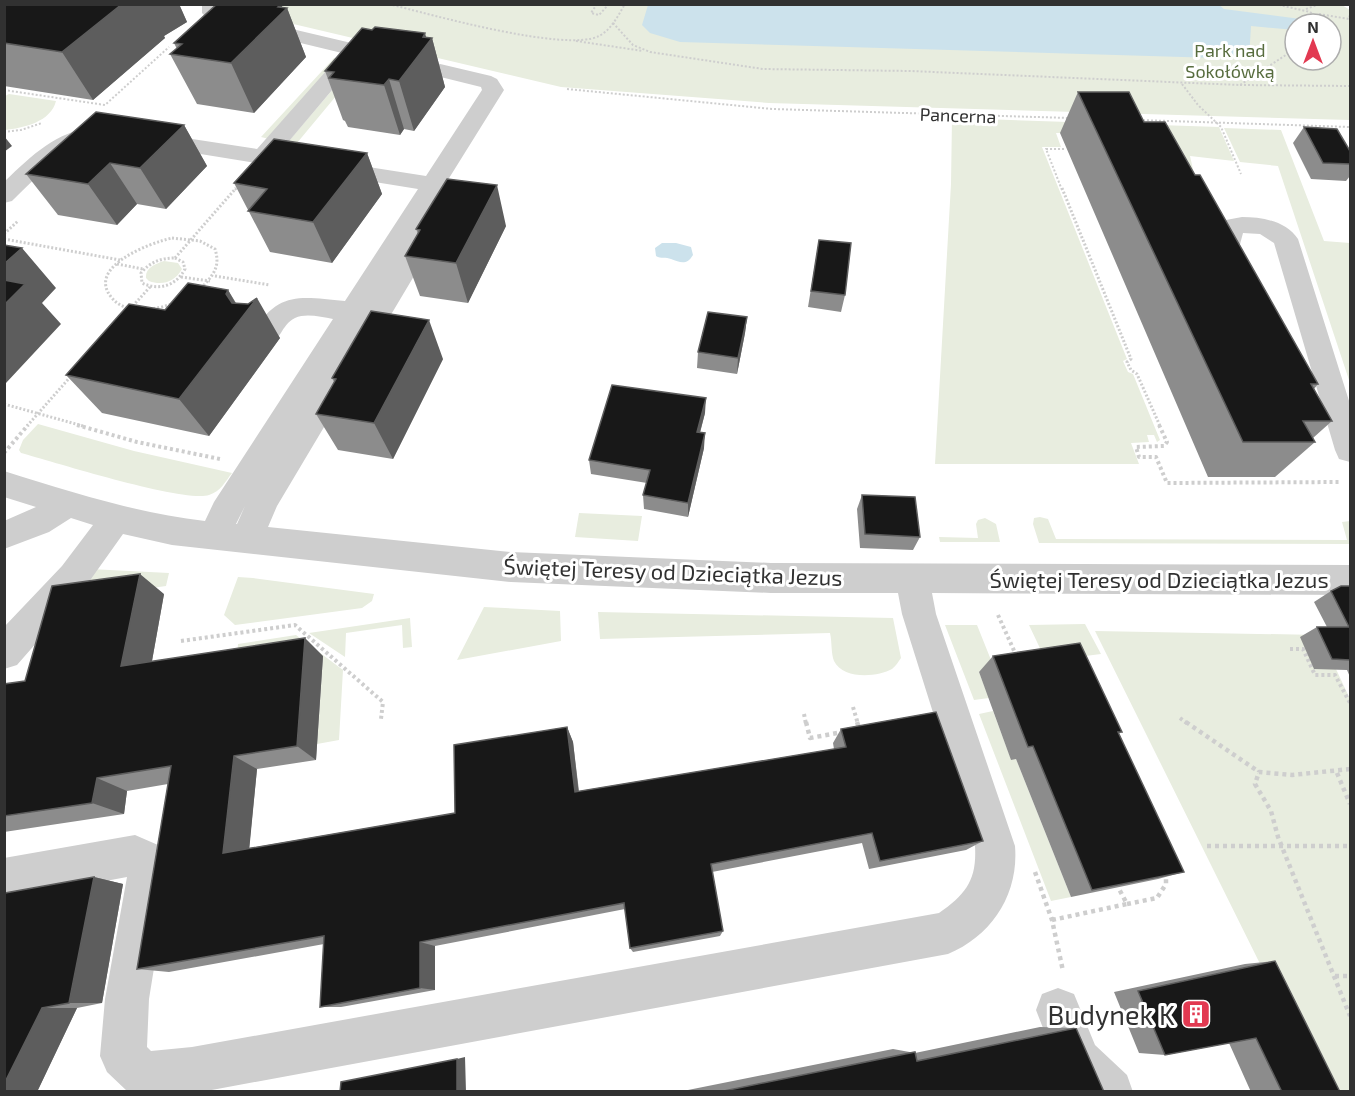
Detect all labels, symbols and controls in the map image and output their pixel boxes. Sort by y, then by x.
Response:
north arrow [1283,12,1343,72]
text: N [1307,17,1319,36]
park label: Park nad Sokołówką [1185,39,1275,82]
street label: Pancerna [919,103,997,127]
street label: Świętej Teresy od Dzieciątka Jezus [503,552,843,591]
street label: Świętej Teresy od Dzieciątka Jezus [989,566,1329,593]
place label: Budynek K [1047,998,1175,1031]
building icon: Budynek K [1180,998,1212,1030]

